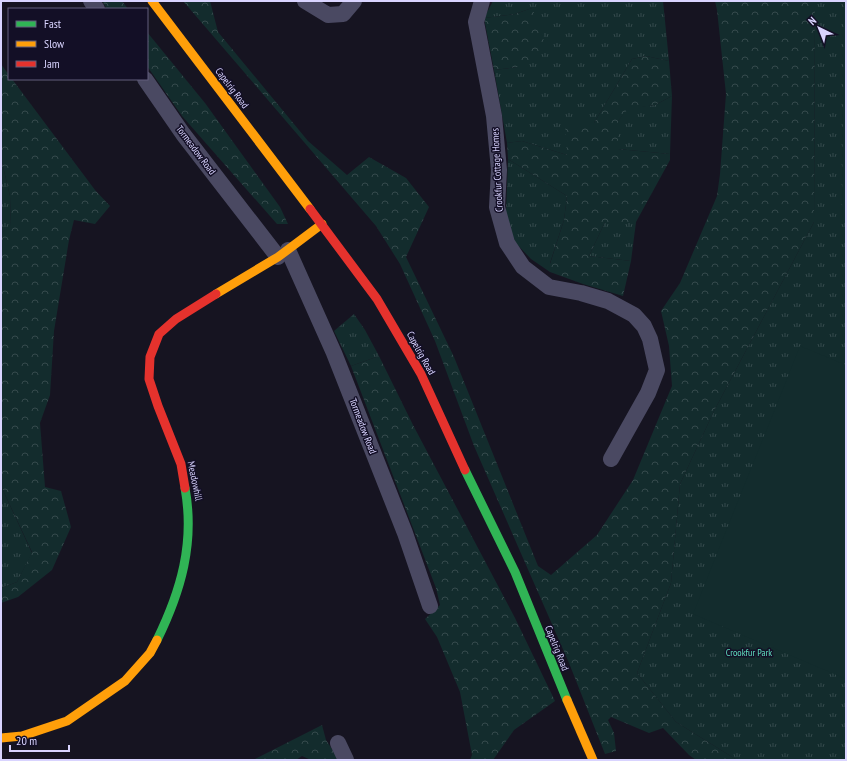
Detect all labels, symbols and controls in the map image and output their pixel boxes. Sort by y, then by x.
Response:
legend [8,8,148,80]
north arrow [799,8,839,48]
text: N [805,14,819,28]
text: Fast [44,16,62,31]
text: Slow [44,36,65,51]
text: Jam [43,56,60,71]
street label: Capelrig Road [212,65,252,111]
street label: Tormeadow Road [173,123,219,177]
street label: Crookfur Cottage Homes [488,127,506,212]
street label: Capelrig Road [404,329,438,377]
street label: Tormeadow Road [346,396,380,456]
street label: Meadowhill [184,460,206,503]
street label: Capelrig Road [542,623,572,673]
park label: Crookfur Park [726,646,772,659]
scale bar [10,727,69,753]
text: 20 m [16,733,37,748]

